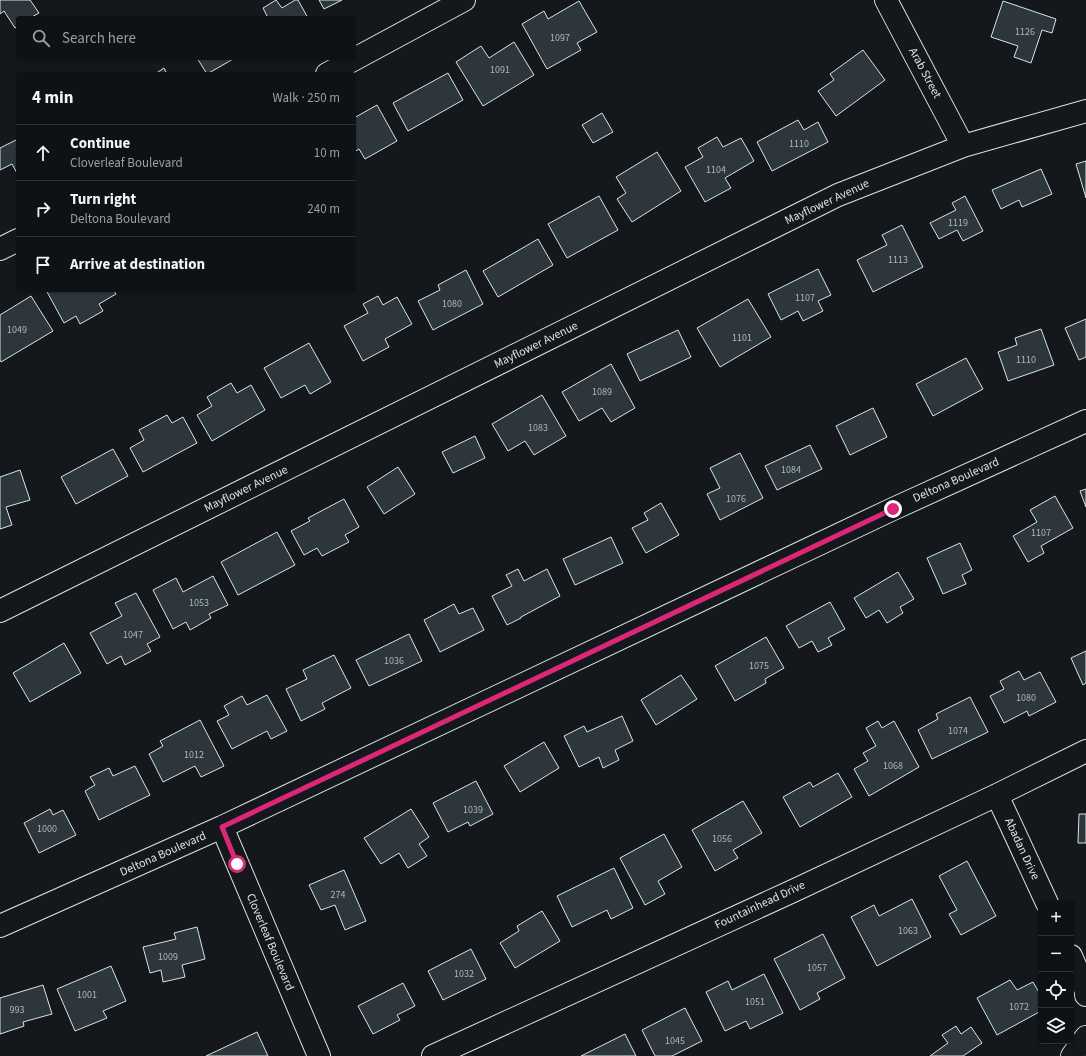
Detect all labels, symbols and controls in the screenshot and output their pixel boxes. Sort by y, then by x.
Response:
search box [16,16,356,60]
house number: 1126 [1015,25,1035,39]
icon: search [30,27,52,49]
text: Search here [62,28,136,49]
house number: 1097 [550,31,570,45]
street label: Arab Street [904,44,946,102]
house number: 1091 [490,63,510,77]
text: 4 min [32,86,73,110]
text: Walk · 250 m [272,89,340,107]
text: Continue [70,133,130,154]
house number: 1110 [789,137,809,151]
icon: ahead [32,142,54,164]
text: 10 m [314,144,340,162]
text: Cloverleaf Boulevard [70,154,183,172]
house number: 1104 [706,163,726,177]
street label: Mayflower Avenue [782,175,872,229]
text: Turn right [70,189,136,210]
icon: right [32,198,54,220]
text: 240 m [307,200,340,218]
text: Deltona Boulevard [70,210,171,228]
house number: 1119 [948,216,968,230]
house number: 1113 [888,253,908,267]
icon: arrive [32,254,54,276]
text: Arrive at destination [70,254,205,275]
house number: 1107 [795,291,815,305]
house number: 1080 [442,297,462,311]
street label: Mayflower Avenue [491,317,581,373]
house number: 1049 [7,323,27,337]
house number: 1101 [732,331,752,345]
house number: 1110 [1016,353,1036,367]
house number: 1089 [592,385,612,399]
house number: 1083 [528,421,548,435]
street label: Deltona Boulevard [910,453,1002,507]
street label: Mayflower Avenue [201,461,291,517]
house number: 1084 [781,463,801,477]
house number: 1076 [726,492,746,506]
route end [884,500,902,518]
house number: 1107 [1031,526,1051,540]
house number: 1053 [189,596,209,610]
house number: 1047 [123,628,143,642]
house number: 1036 [384,654,404,668]
house number: 1075 [749,659,769,673]
house number: 1080 [1016,691,1036,705]
house number: 1074 [948,724,968,738]
house number: 1012 [184,748,204,762]
house number: 1068 [883,759,903,773]
house number: 1039 [463,803,483,817]
street label: Abadan Drive [1000,815,1044,883]
house number: 1000 [37,822,57,836]
street label: Deltona Boulevard [117,827,209,881]
house number: 1056 [712,832,732,846]
route start [228,855,246,873]
street label: Fountainhead Drive [712,877,808,933]
house number: 274 [331,888,345,902]
street label: Cloverleaf Boulevard [242,891,298,993]
map controls [1038,900,1074,1044]
button: + [1038,900,1074,936]
house number: 1063 [898,924,918,938]
button: − [1038,936,1074,972]
house number: 1009 [158,950,178,964]
house number: 1057 [807,961,827,975]
house number: 1032 [454,967,474,981]
button: locate [1038,972,1074,1008]
house number: 1001 [77,988,97,1002]
house number: 1051 [745,995,765,1009]
house number: 1072 [1009,1000,1029,1014]
house number: 993 [10,1003,24,1017]
button: layers [1038,1008,1074,1044]
house number: 1045 [665,1034,685,1048]

